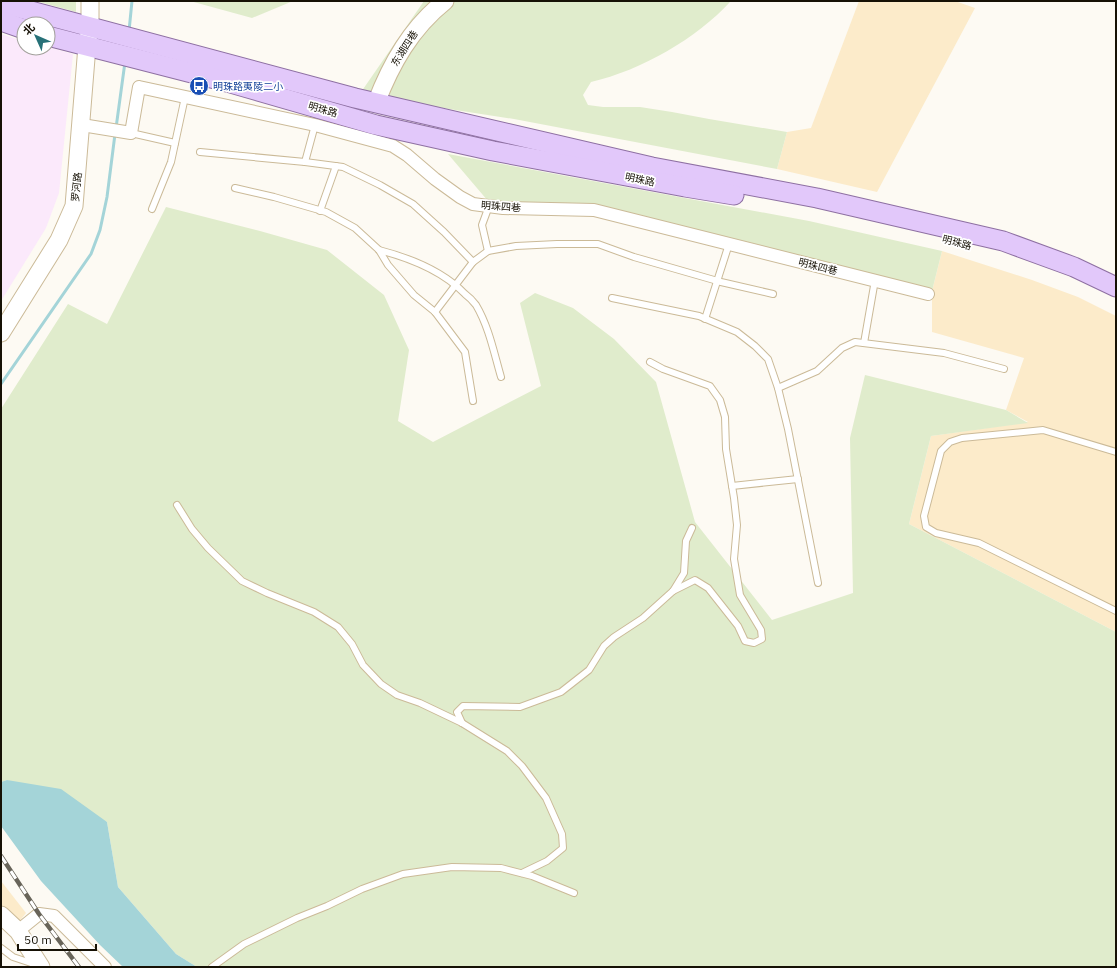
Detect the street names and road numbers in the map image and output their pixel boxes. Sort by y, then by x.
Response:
street label: 东湖四巷 [388,28,421,69]
street label: 明珠路 [307,99,339,120]
street label: 明珠路 [624,170,656,189]
street label: 罗河路 [68,171,85,203]
street label: 明珠四巷 [481,199,521,214]
street label: 明珠路 [941,232,973,253]
street label: 明珠四巷 [797,255,839,278]

